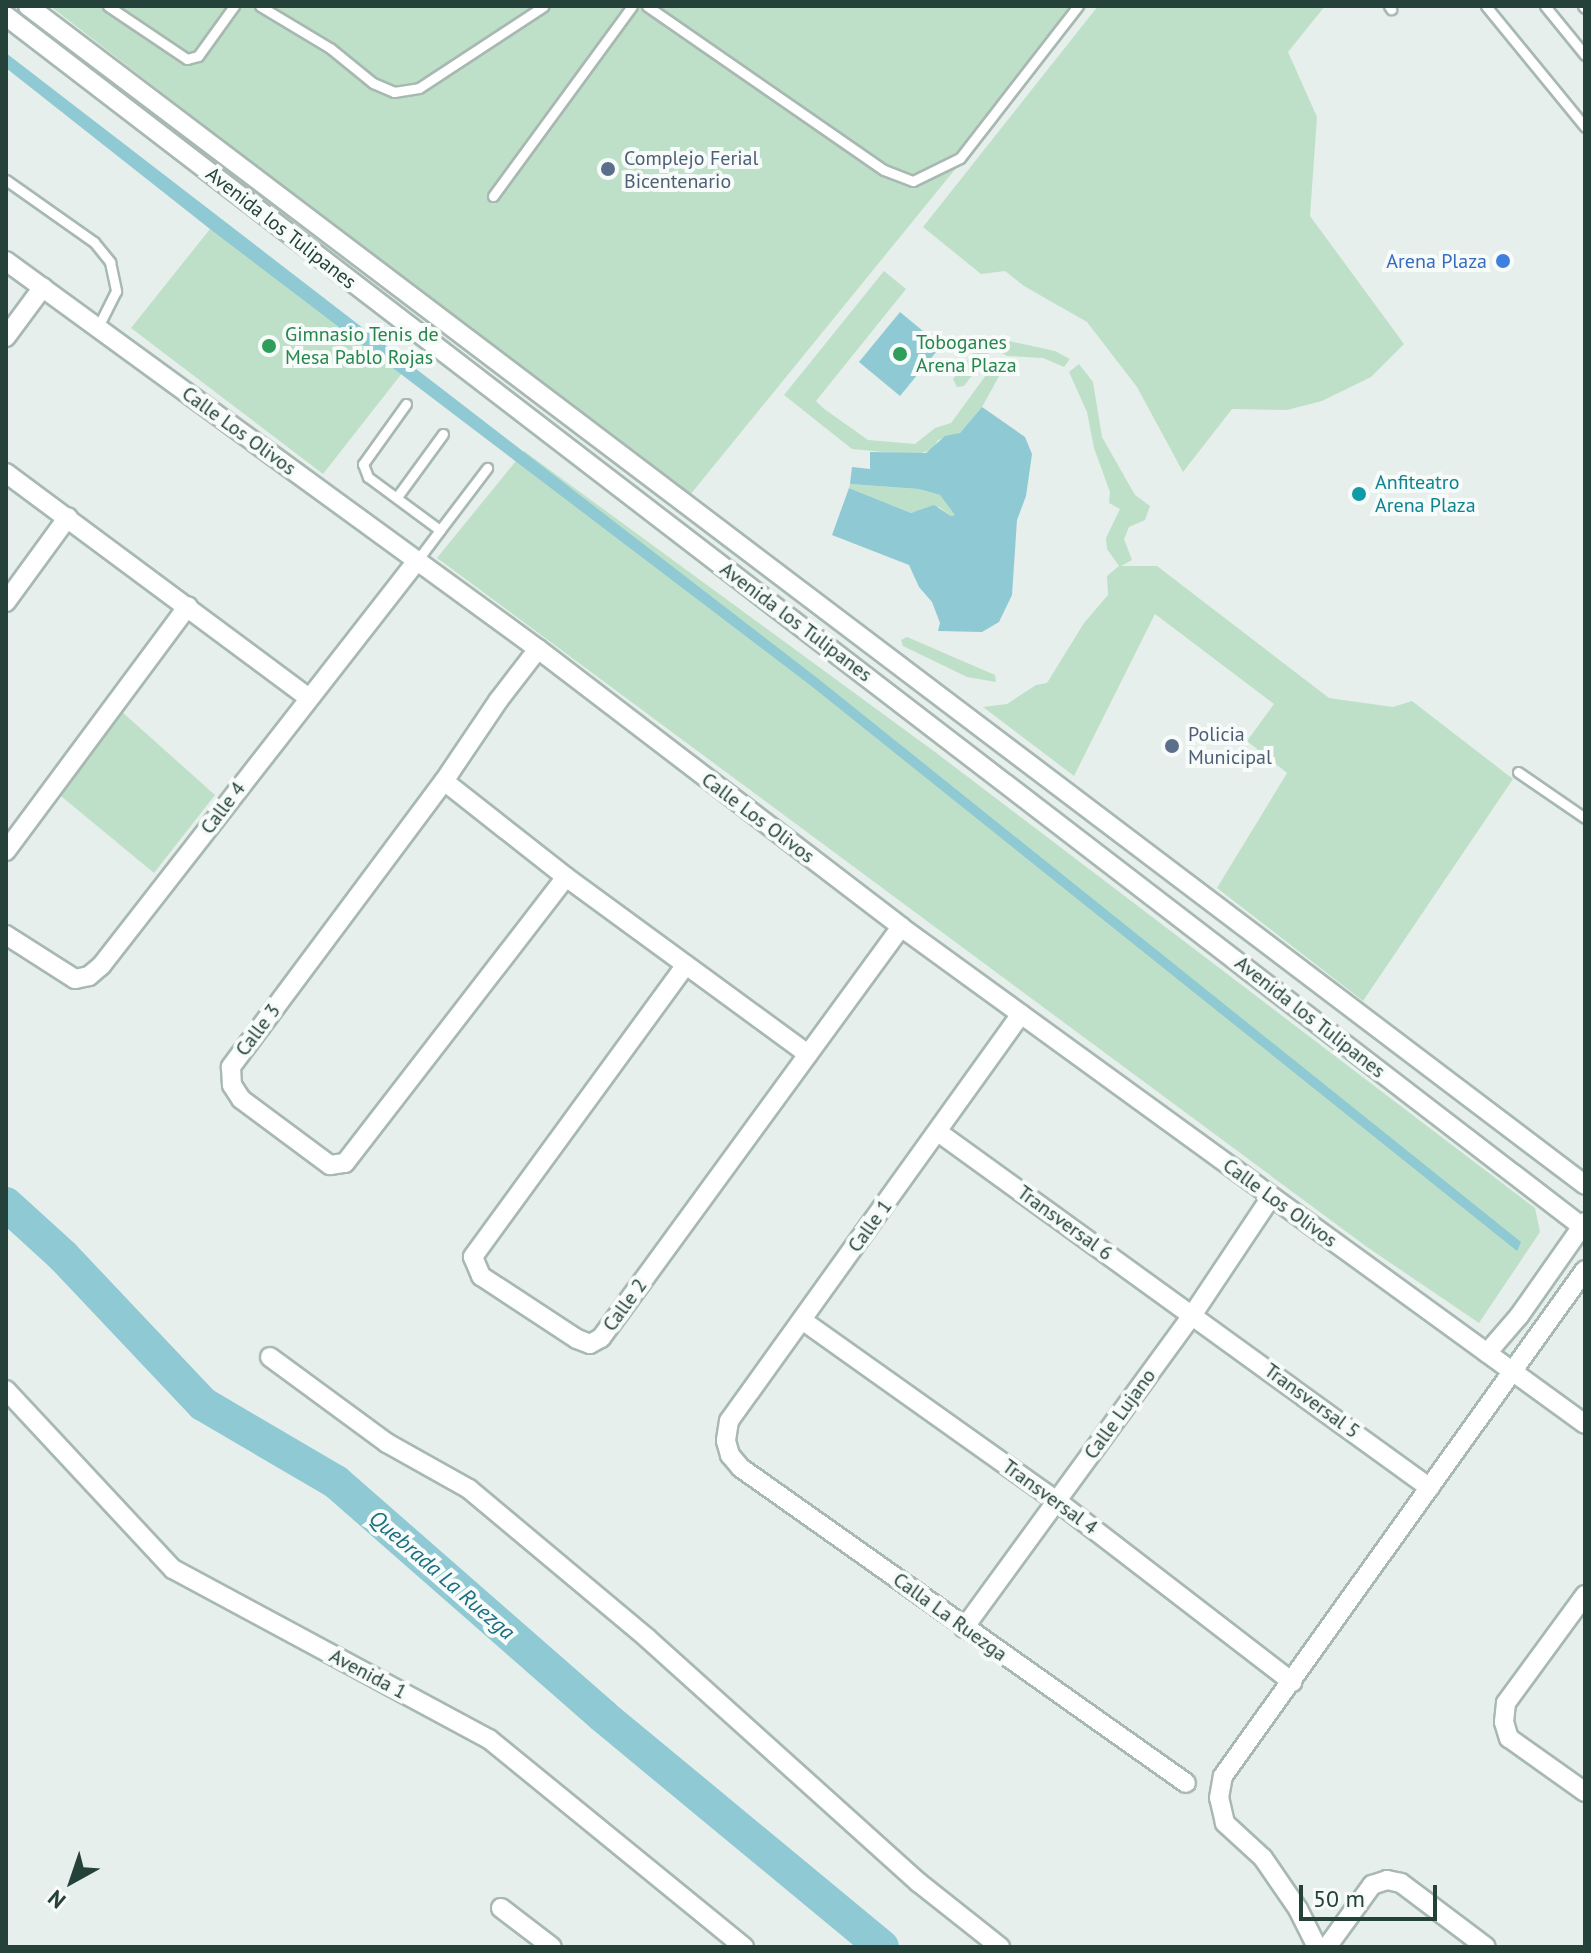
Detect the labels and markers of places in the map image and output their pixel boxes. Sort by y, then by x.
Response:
place label: Complejo Ferial Bicentenario [624,146,758,193]
marker: Complejo Ferial Bicentenario [599,160,617,178]
place label: Arena Plaza [1386,249,1487,273]
marker: Arena Plaza [1494,252,1512,270]
place label: Gimnasio Tenis de Mesa Pablo Rojas [285,322,439,369]
place label: Toboganes Arena Plaza [916,330,1017,377]
marker: Gimnasio Tenis de Mesa Pablo Rojas [260,337,278,355]
marker: Toboganes Arena Plaza [891,345,909,363]
place label: Anfiteatro Arena Plaza [1375,470,1476,517]
marker: Anfiteatro Arena Plaza [1350,485,1368,503]
place label: Policia Municipal [1188,722,1272,769]
marker: Policia Municipal [1163,737,1181,755]

